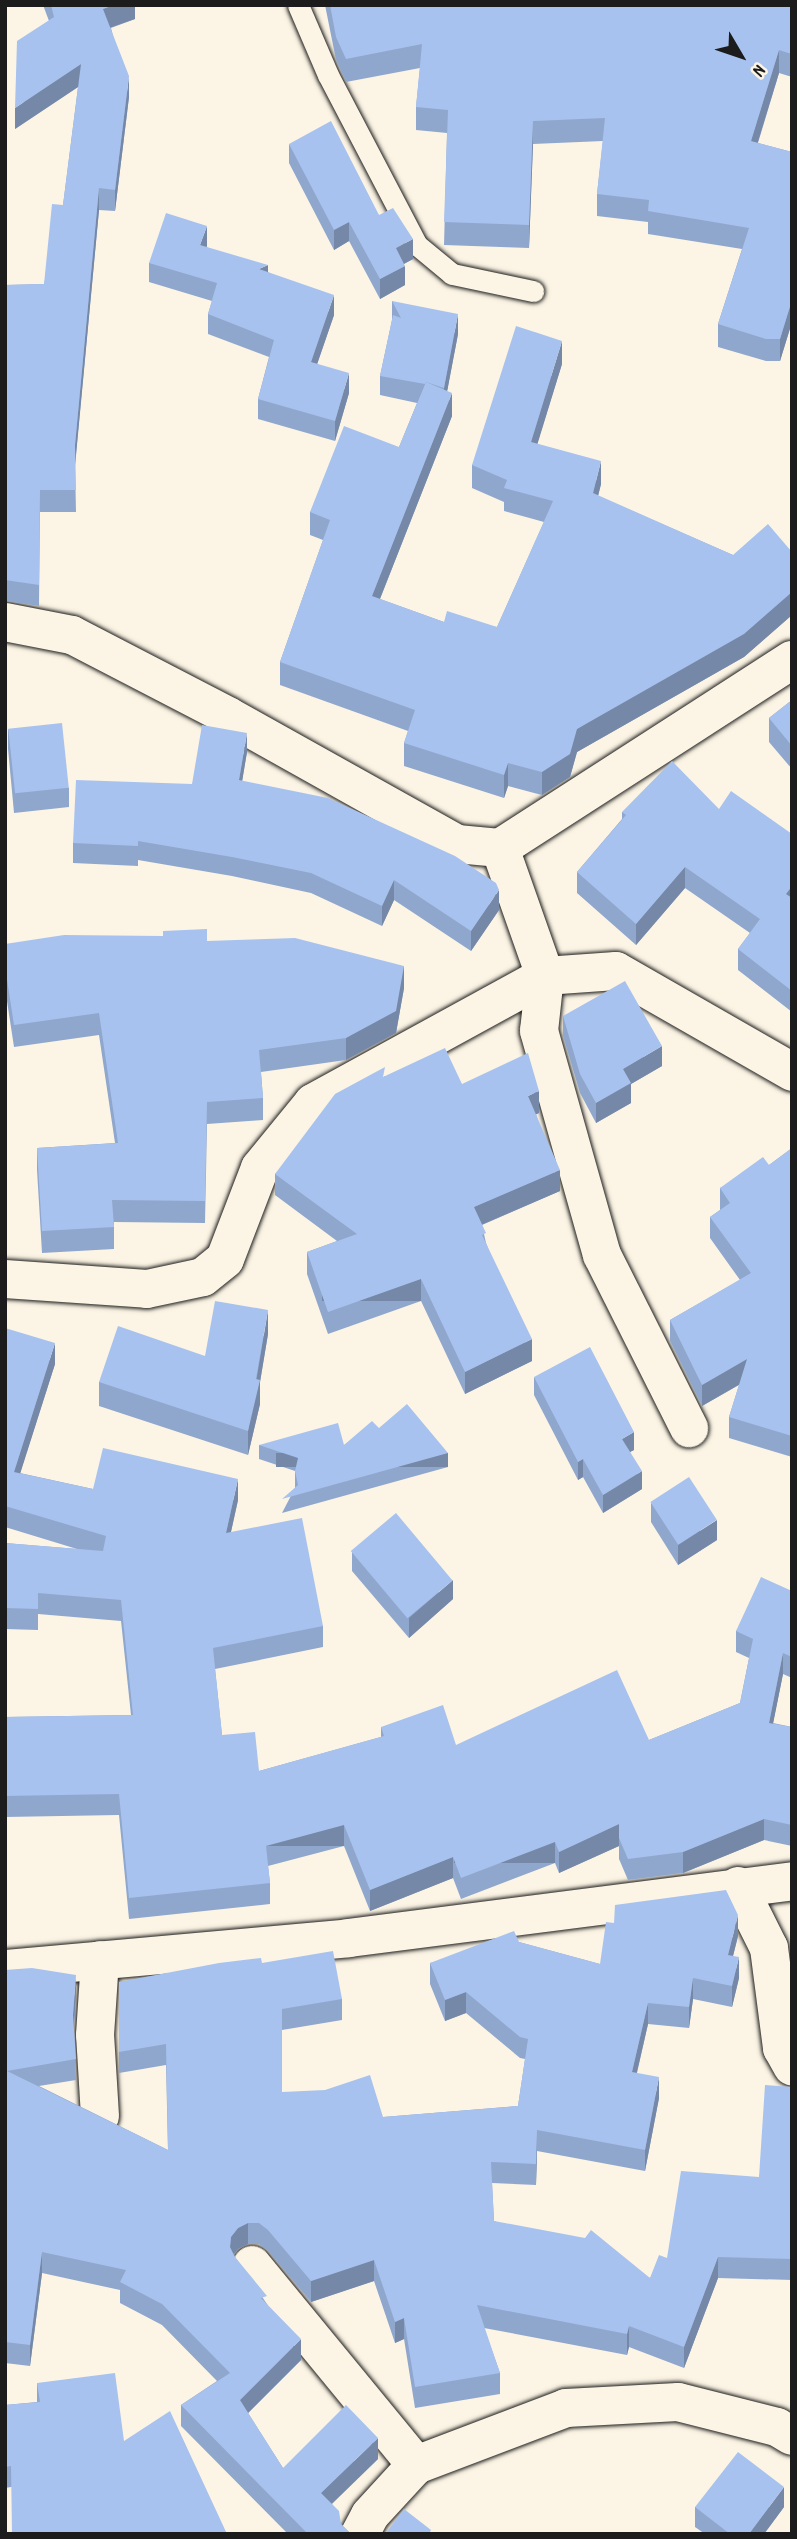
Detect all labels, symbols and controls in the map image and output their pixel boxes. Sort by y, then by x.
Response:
north arrow [706,21,776,91]
text: N [744,57,771,82]

